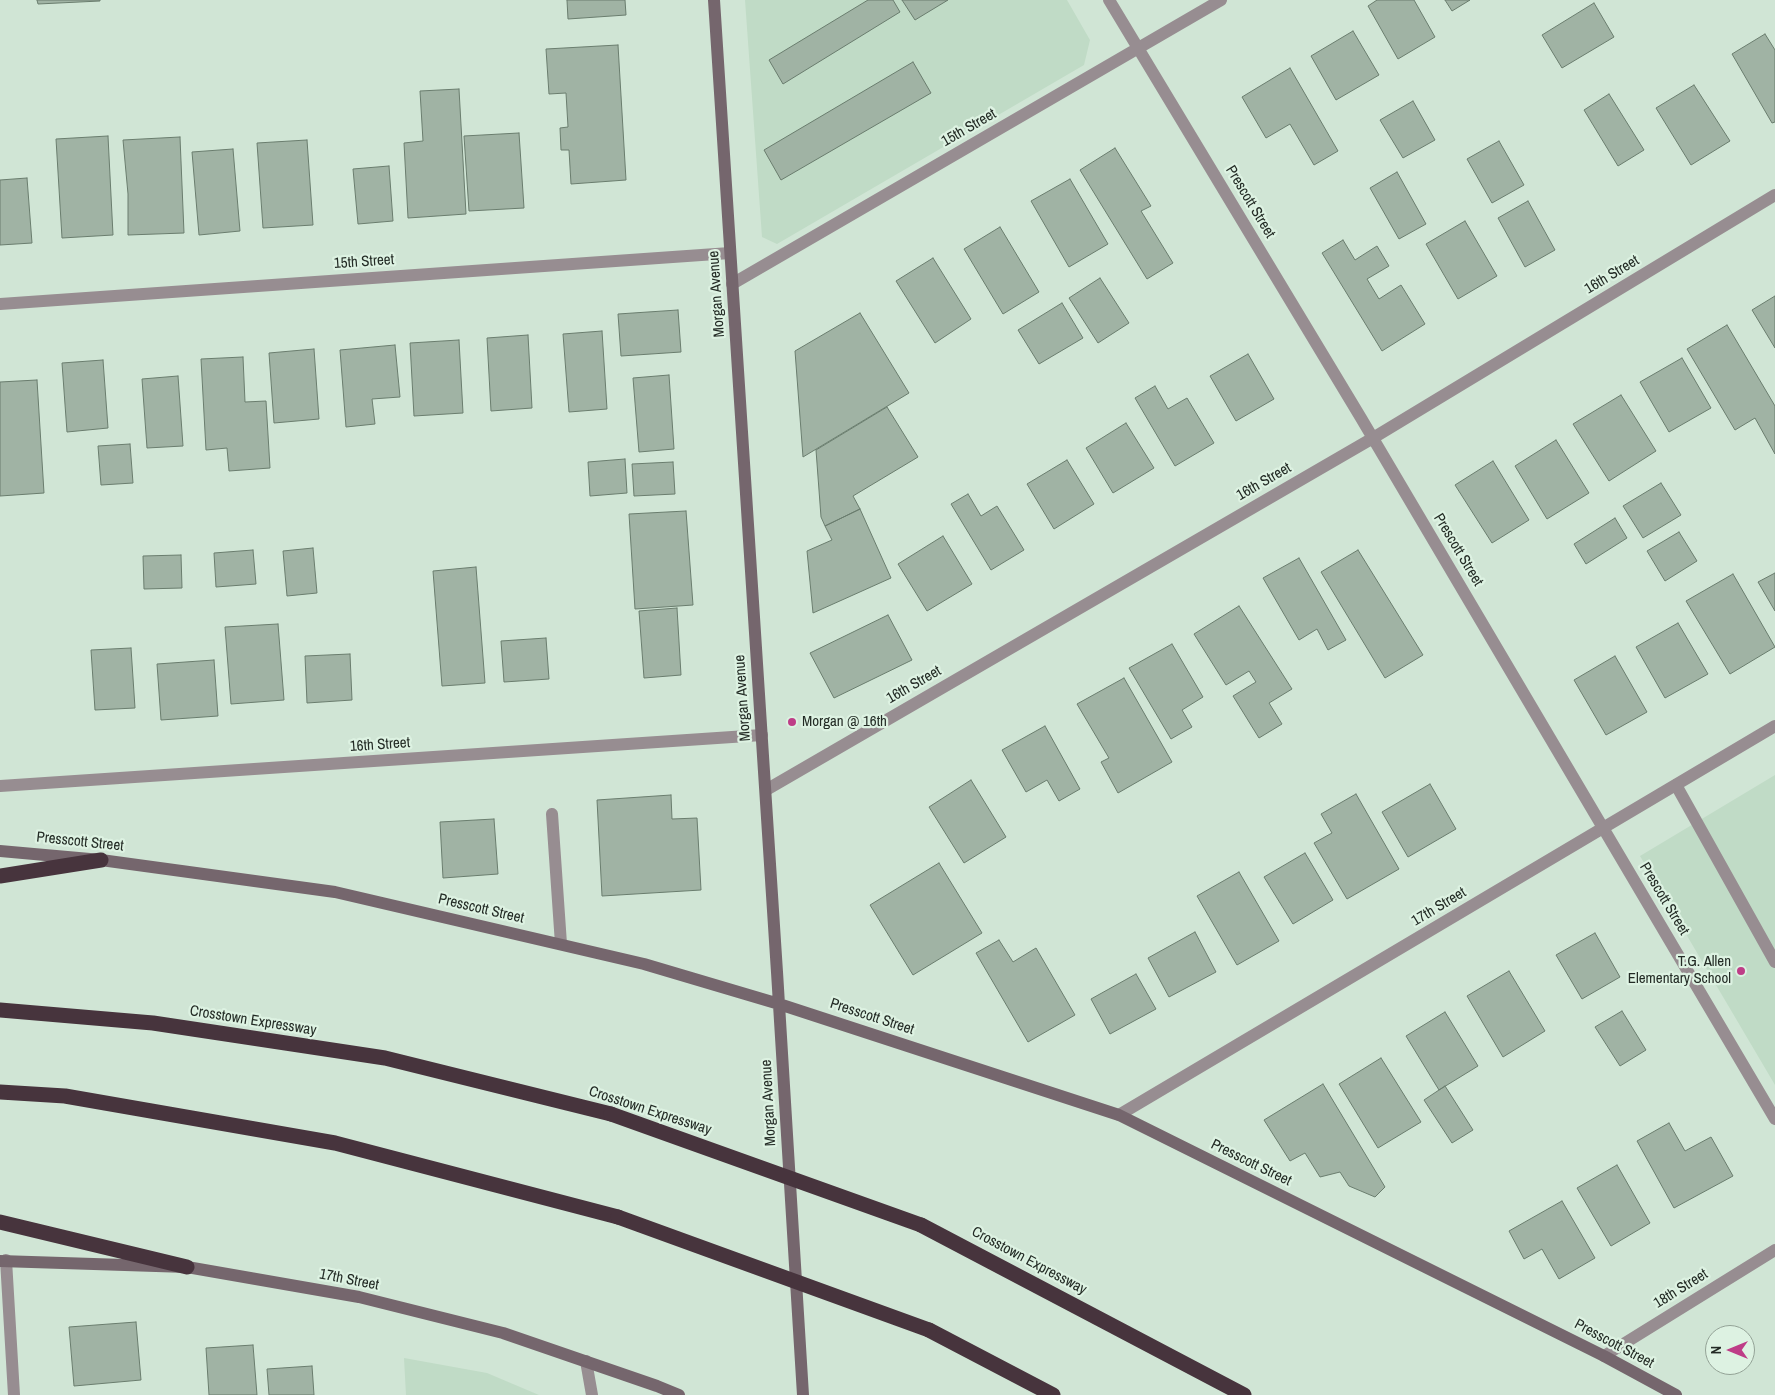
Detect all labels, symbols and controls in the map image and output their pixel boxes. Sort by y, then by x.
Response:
street label: 15th Street [938,105,1000,151]
street label: Prescott Street [1221,162,1279,242]
street label: Morgan Avenue [705,250,729,338]
street label: 15th Street [333,251,395,273]
street label: 16th Street [1582,252,1642,298]
street label: 16th Street [1233,459,1295,505]
street label: Prescott Street [1429,510,1487,590]
street label: Morgan Avenue [731,654,755,742]
street label: 16th Street [883,662,945,708]
place label: Morgan @ 16th [802,713,887,731]
marker: Morgan @ 16th [786,716,798,728]
street label: 16th Street [349,734,411,756]
street label: Presscott Street [36,828,124,856]
street label: Prescott Street [1635,859,1693,939]
street label: 17th Street [1409,884,1469,930]
street label: Presscott Street [436,890,526,928]
place label: T.G. Allen Elementary School [1628,953,1731,988]
marker: T.G. Allen Elementary School [1735,965,1747,977]
street label: Presscott Street [828,995,916,1039]
street label: Crosstown Expressway [188,1002,318,1040]
street label: Morgan Avenue [758,1059,780,1147]
street label: Crosstown Expressway [586,1083,714,1139]
street label: Presscott Street [1208,1136,1294,1190]
street label: Crosstown Expressway [968,1223,1090,1299]
street label: 17th Street [318,1265,380,1295]
street label: 18th Street [1651,1265,1711,1313]
street label: Presscott Street [1571,1316,1657,1372]
north arrow [1705,1325,1755,1375]
text: N [1707,1346,1725,1354]

